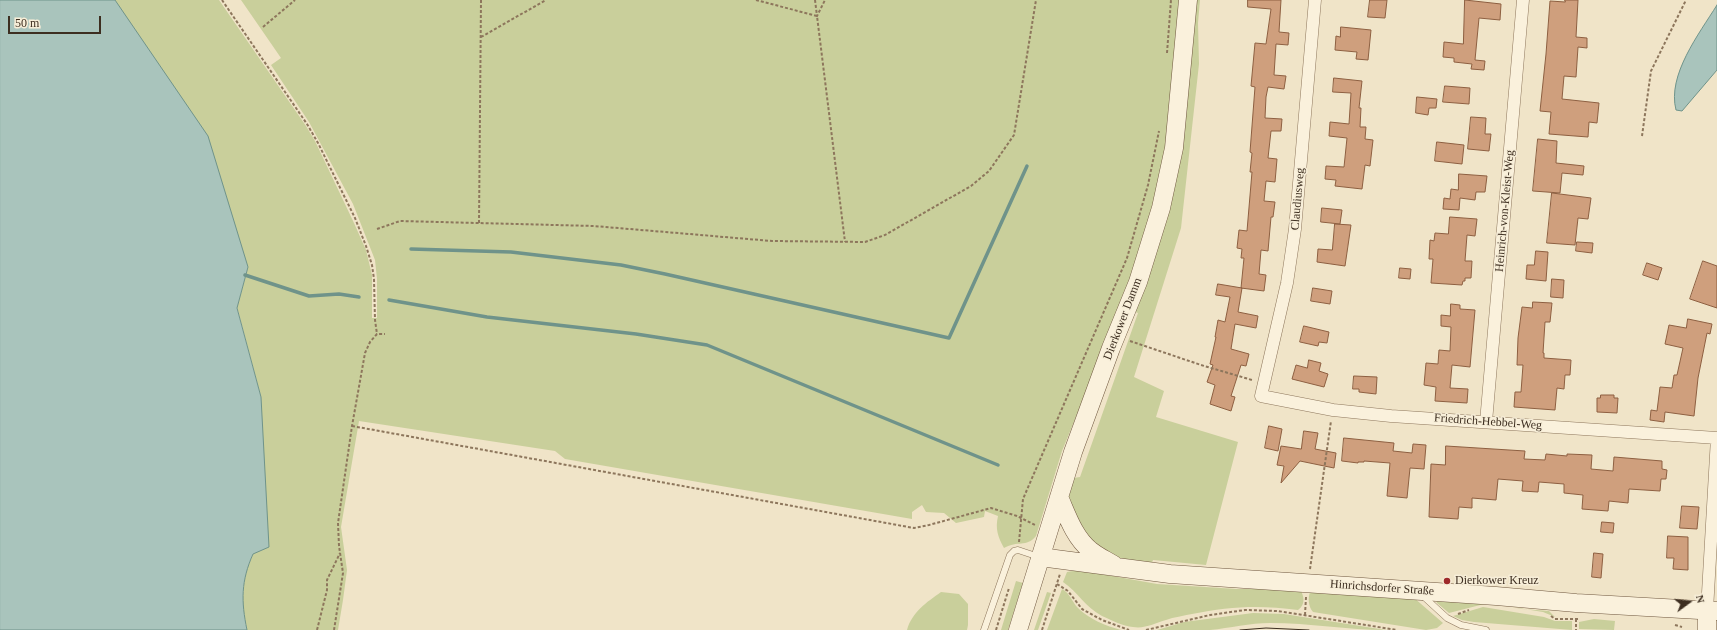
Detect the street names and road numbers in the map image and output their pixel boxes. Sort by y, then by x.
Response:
street label: Heinrich-von-Kleist-Weg [1492,149,1518,273]
street label: Claudiusweg [1288,167,1308,231]
street label: Dierkower Damm [1101,276,1145,362]
street label: Friedrich-Hebbel-Weg [1433,411,1543,433]
street label: Hinrichsdorfer Straße [1329,577,1435,599]

